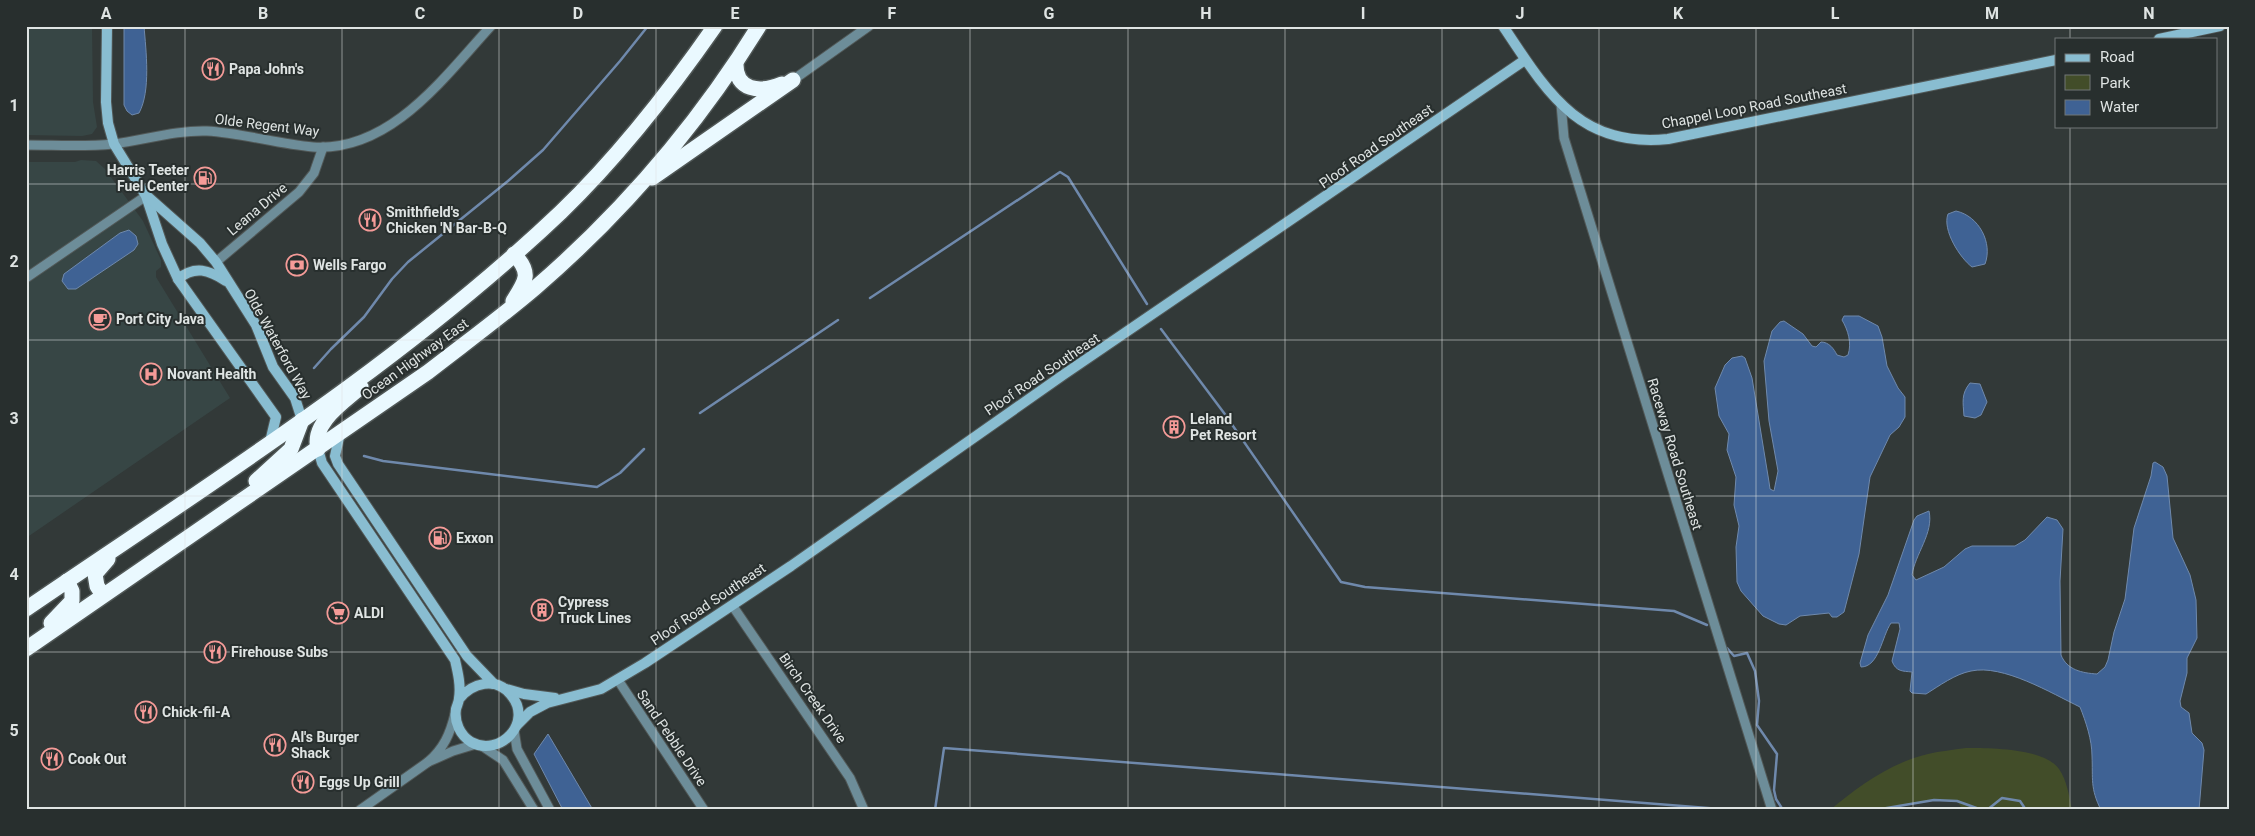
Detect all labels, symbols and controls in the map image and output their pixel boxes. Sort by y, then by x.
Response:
text: A [101,4,112,23]
text: B [258,4,268,23]
text: C [415,4,425,23]
text: D [573,4,583,23]
text: E [731,4,740,23]
text: F [888,4,897,23]
text: G [1044,4,1055,23]
text: H [1200,4,1212,23]
text: I [1361,4,1365,23]
text: J [1516,4,1524,23]
text: K [1673,4,1684,23]
text: L [1831,4,1840,23]
text: M [1985,4,1999,23]
text: N [2143,4,2155,23]
legend [2055,38,2218,128]
text: Road [2100,48,2134,66]
restaurant icon: Papa John's [201,57,225,81]
place label: Papa John's [229,61,304,77]
text: Park [2100,74,2131,92]
street label: Chappel Loop Road Southeast [1660,80,1848,132]
text: 1 [9,96,19,115]
text: Water [2100,98,2139,116]
street label: Ploof Road Southeast [1316,100,1436,191]
street label: Olde Regent Way [214,111,321,139]
place label: Harris Teeter Fuel Center [107,162,189,194]
fuel station icon: Harris Teeter Fuel Center [193,166,217,190]
street label: Leana Drive [224,179,290,239]
place label: Smithfield's Chicken 'N Bar-B-Q [386,204,507,236]
restaurant icon: Smithfield's Chicken 'N Bar-B-Q [358,208,382,232]
text: 2 [9,252,19,271]
bank icon: Wells Fargo [285,253,309,277]
place label: Wells Fargo [313,257,387,273]
street label: Olde Waterford Way [241,286,315,402]
cafe icon: Port City Java [88,307,112,331]
place label: Port City Java [116,311,205,327]
street label: Ocean Highway East [359,315,472,403]
street label: Ploof Road Southeast [981,329,1103,418]
hospital icon: Novant Health [139,362,163,386]
place label: Novant Health [167,366,257,382]
street label: Raceway Road Southeast [1644,376,1706,532]
text: 3 [9,409,19,428]
place label: Leland Pet Resort [1190,411,1257,443]
building icon: Leland Pet Resort [1162,415,1186,439]
fuel station icon: Exxon [428,526,452,550]
place label: Exxon [456,530,494,546]
street label: Ploof Road Southeast [647,559,769,648]
text: 4 [9,565,19,584]
place label: Cypress Truck Lines [558,594,631,626]
building icon: Cypress Truck Lines [530,598,554,622]
supermarket icon: ALDI [326,601,350,625]
place label: ALDI [354,605,384,621]
restaurant icon: Firehouse Subs [203,640,227,664]
place label: Firehouse Subs [231,644,328,660]
street label: Birch Creek Drive [776,650,850,746]
street label: Sand Pebble Drive [634,687,710,789]
restaurant icon: Chick-fil-A [134,700,158,724]
place label: Chick-fil-A [162,704,231,720]
text: 5 [9,721,19,740]
place label: Al's Burger Shack [291,729,359,761]
restaurant icon: Al's Burger Shack [263,733,287,757]
restaurant icon: Cook Out [40,747,64,771]
place label: Cook Out [68,751,126,767]
restaurant icon: Eggs Up Grill [291,770,315,794]
place label: Eggs Up Grill [319,774,400,790]

